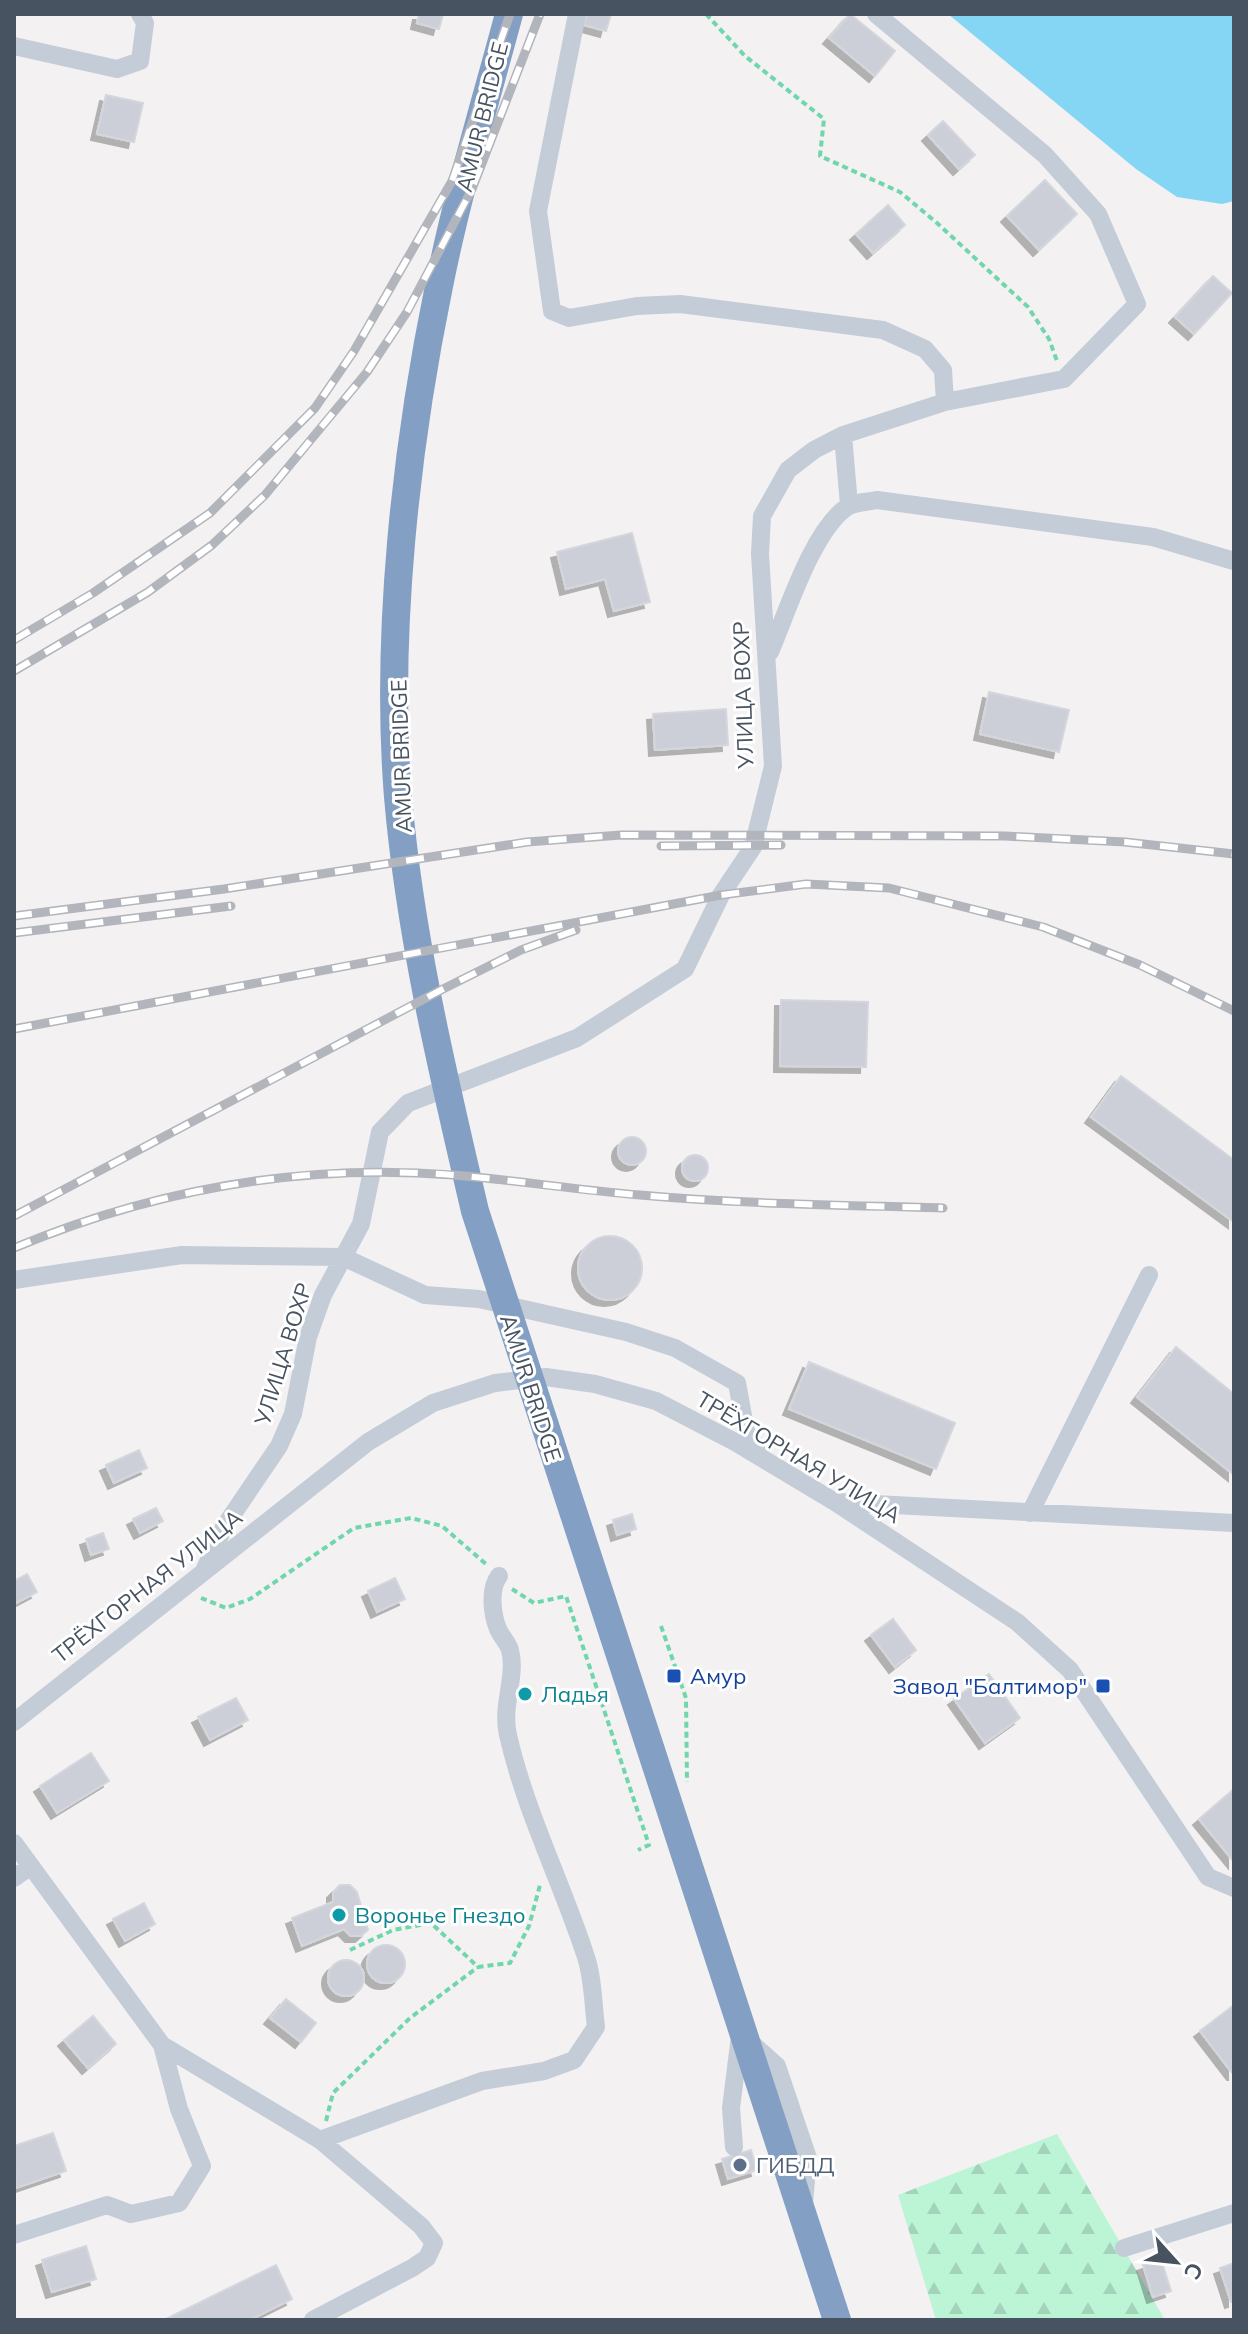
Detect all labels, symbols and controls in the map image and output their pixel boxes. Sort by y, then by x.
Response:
street label: AMUR BRIDGE [450,39,514,195]
street label: УЛИЦА ВОХР [726,621,760,770]
street label: AMUR BRIDGE [384,679,418,833]
street label: УЛИЦА ВОХР [248,1279,318,1430]
street label: AMUR BRIDGE [494,1311,568,1465]
street label: ТРЁХГОРНАЯ УЛИЦА [692,1385,906,1529]
street label: ТРЁХГОРНАЯ УЛИЦА [46,1503,248,1669]
place label: Амур [690,1662,746,1690]
marker: Амур [665,1667,683,1685]
place label: Завод "Балтимор" [892,1672,1087,1700]
marker: Завод "Балтимор" [1094,1677,1112,1695]
place label: Ладья [541,1680,609,1708]
marker: Ладья [516,1685,534,1703]
place label: Воронье Гнездо [355,1901,525,1929]
marker: Воронье Гнездо [330,1906,348,1924]
place label: ГИБДД [756,2151,835,2179]
marker: ГИБДД [731,2156,749,2174]
north arrow [1136,2222,1216,2302]
text: С [1178,2258,1210,2284]

